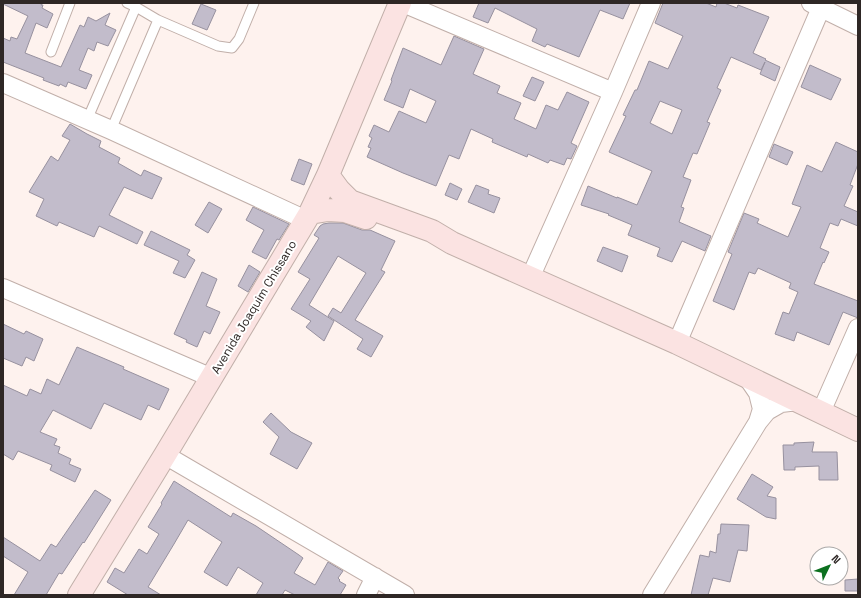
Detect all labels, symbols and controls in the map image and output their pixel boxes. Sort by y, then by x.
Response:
street label: Avenida Joaquim Chissano [208,237,300,377]
north arrow [809,546,849,586]
text: N [829,552,844,567]

